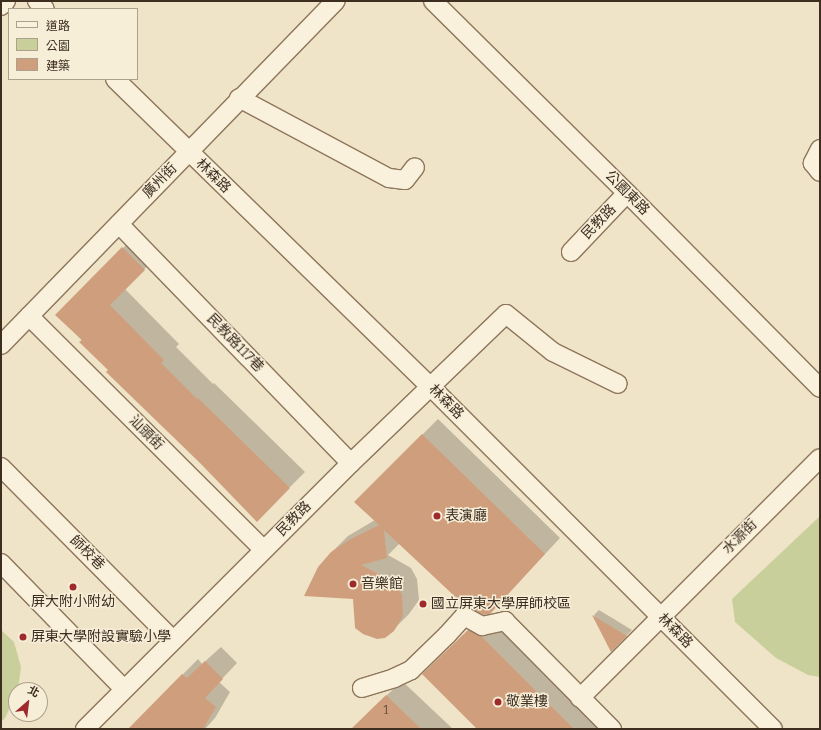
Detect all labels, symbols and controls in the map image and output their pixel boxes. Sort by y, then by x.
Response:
legend [8,8,138,80]
text: 道路 [46,19,70,33]
text: 公園 [46,39,70,53]
text: 建築 [46,59,70,73]
street label: 林森路 [192,155,234,197]
street label: 廣州街 [139,160,181,202]
street label: 公園東路 [601,167,653,219]
street label: 民教路 [578,201,620,243]
street label: 民教路117巷 [203,310,267,376]
street label: 林森路 [425,381,467,423]
street label: 汕頭街 [125,412,167,454]
street label: 民教路 [273,498,315,540]
place label: 表演廳 [445,508,487,524]
marker: 表演廳 [432,511,442,521]
street label: 水源街 [719,516,761,558]
street label: 師校巷 [66,532,108,574]
place label: 音樂館 [361,576,403,592]
marker: 音樂館 [348,579,358,589]
marker: 屏大附小附幼 [68,582,78,592]
place label: 屏大附小附幼 [31,594,115,610]
place label: 國立屏東大學屏師校區 [431,596,571,612]
marker: 國立屏東大學屏師校區 [418,599,428,609]
street label: 林森路 [654,610,696,652]
place label: 屏東大學附設實驗小學 [31,629,171,645]
marker: 屏東大學附設實驗小學 [18,632,28,642]
north arrow [8,682,48,722]
text: 北 [25,684,41,700]
place label: 敬業樓 [506,694,548,710]
marker: 敬業樓 [493,697,503,707]
house number: 1 [384,704,388,718]

